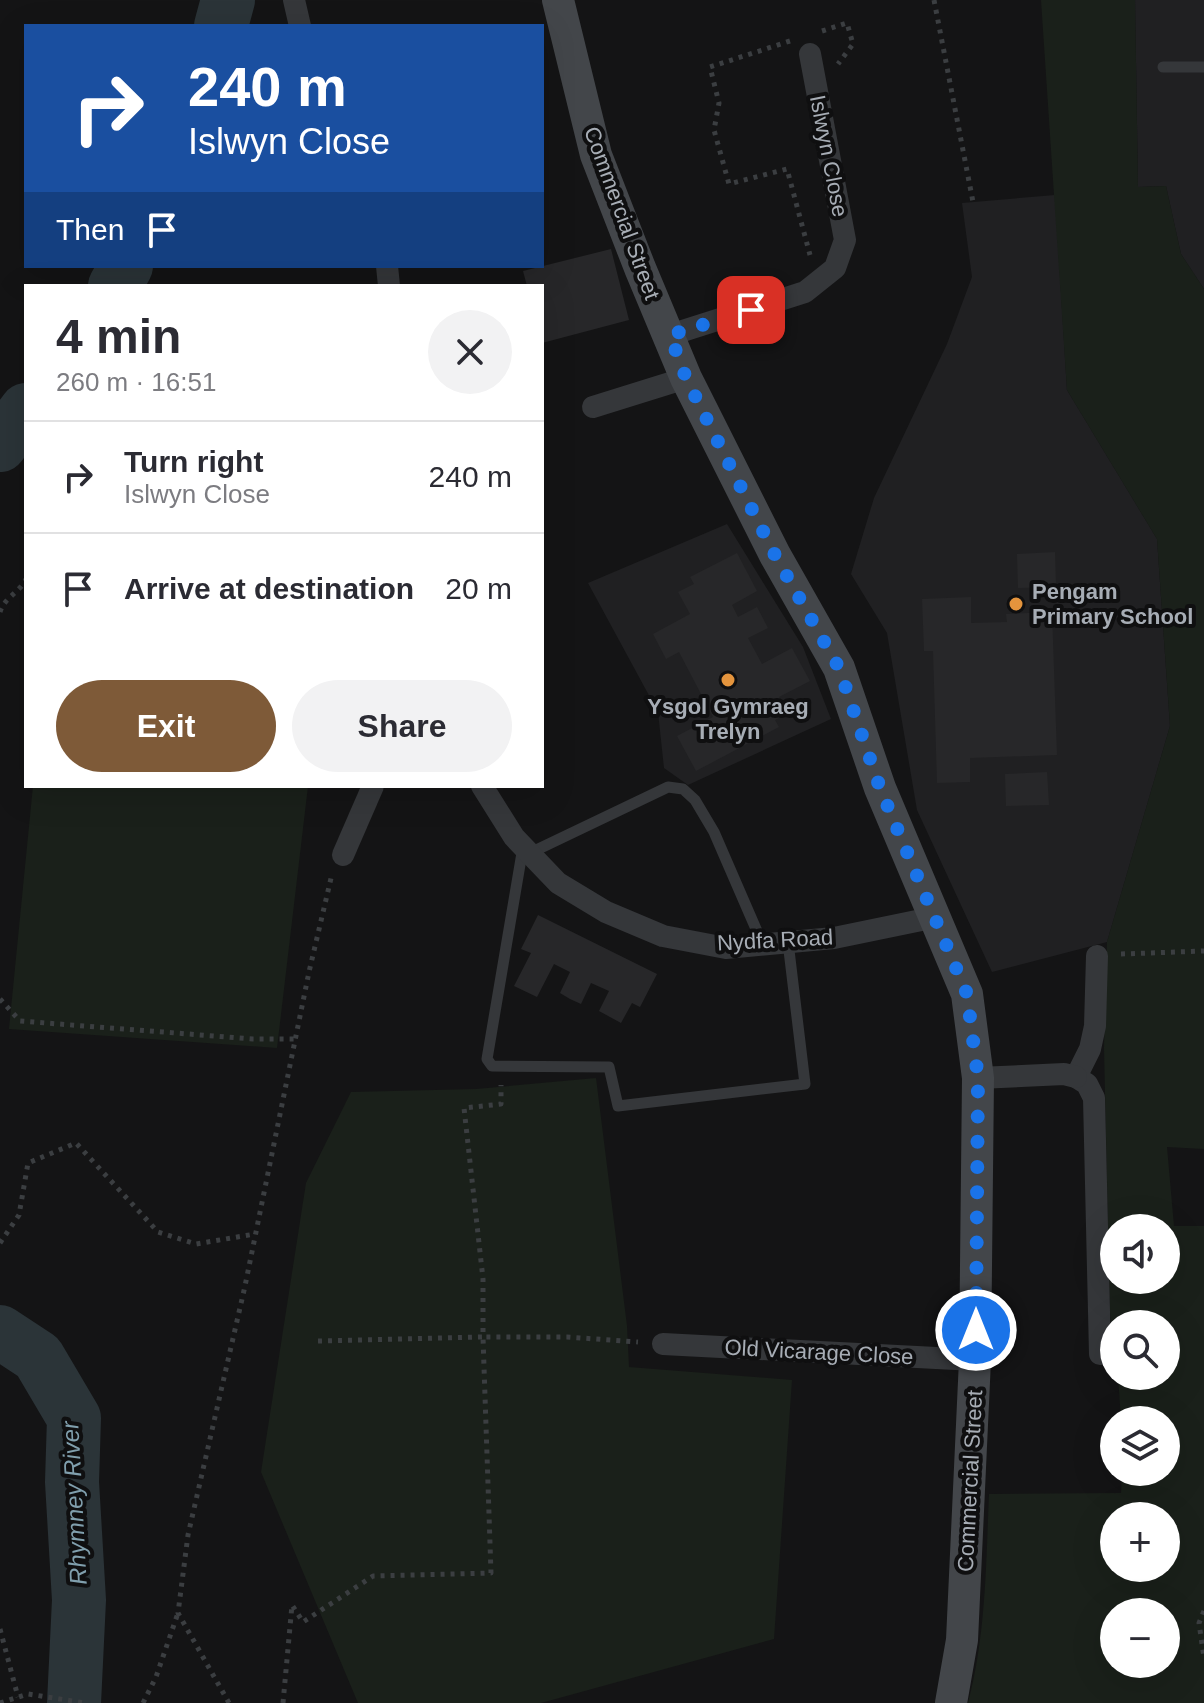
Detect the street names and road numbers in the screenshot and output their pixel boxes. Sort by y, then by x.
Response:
street label: Islwyn Close [805,93,853,219]
street label: Commercial Street [579,123,665,303]
street label: Nydfa Road [716,924,834,956]
street label: Old Vicarage Close [724,1335,914,1369]
street label: Commercial Street [953,1389,987,1573]

